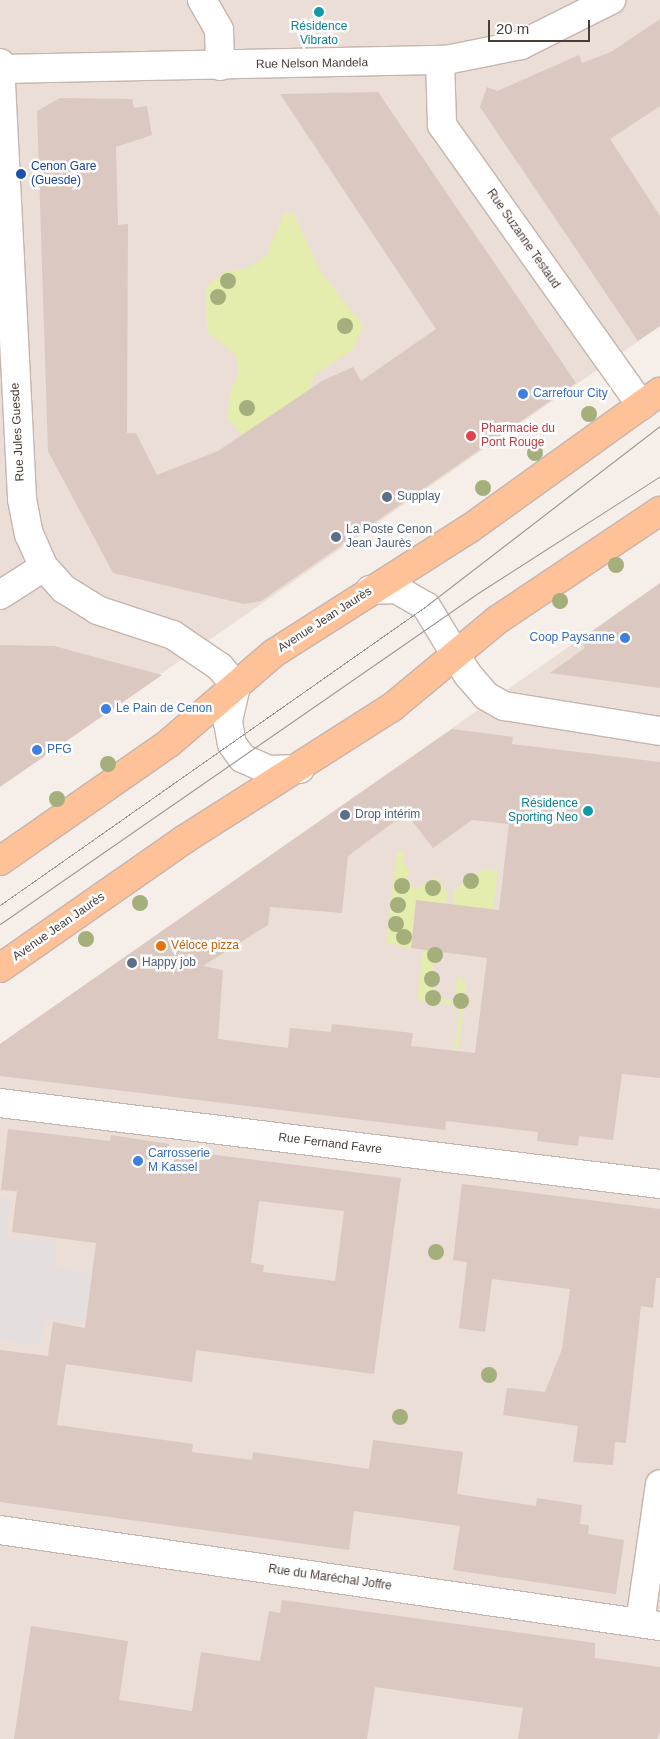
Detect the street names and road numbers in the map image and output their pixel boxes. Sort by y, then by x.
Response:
street label: Rue Nelson Mandela [256,56,368,72]
street label: Rue Suzanne Testaud [483,187,563,291]
street label: Rue Jules Guesde [8,382,28,482]
street label: Avenue Jean Jaurès [275,584,375,656]
street label: Avenue Jean Jaurès [10,890,108,964]
street label: Rue Fernand Favre [277,1131,383,1157]
street label: Rue du Maréchal Joffre [267,1562,393,1594]

